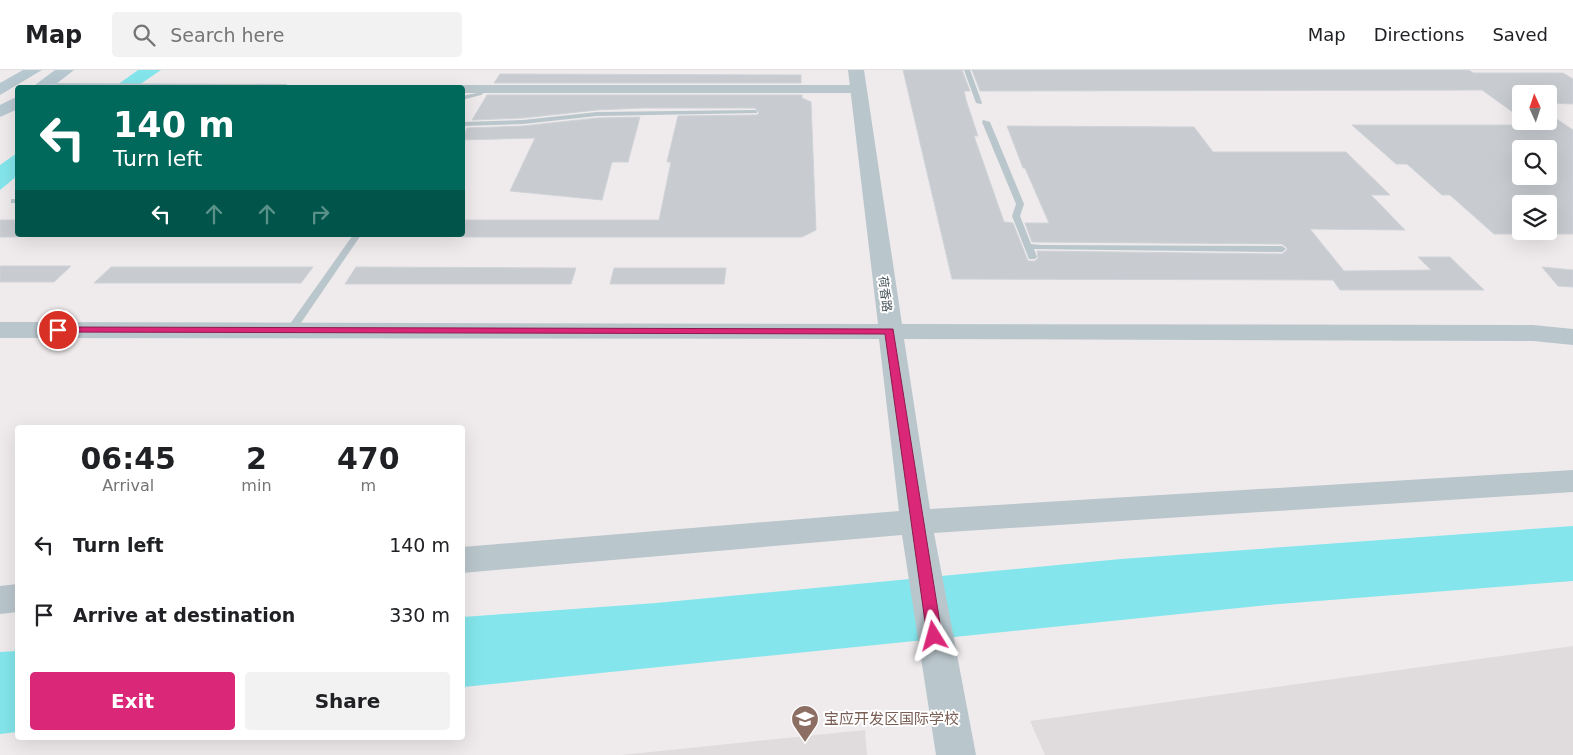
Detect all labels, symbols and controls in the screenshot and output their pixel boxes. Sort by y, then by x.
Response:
search box [112,12,462,57]
text: Map [25,21,82,49]
icon: search [130,21,158,49]
text: Search here [170,24,284,46]
text: Map [1308,24,1346,45]
text: Directions [1374,24,1464,45]
text: Saved [1492,24,1548,45]
north arrow [1512,85,1558,130]
map controls [1512,85,1557,240]
icon: left [30,105,95,170]
text: 140 m [113,105,235,145]
button: search [1512,140,1557,185]
text: Turn left [113,146,202,171]
button: layers [1512,195,1557,240]
icon: left [147,200,175,228]
icon: ahead [200,200,228,228]
icon: ahead [253,200,281,228]
icon: right [306,200,334,228]
street label: 荷香路 [876,275,894,313]
pin [37,309,79,351]
icon: arrive [44,316,72,344]
text: 06:45 [80,441,176,476]
text: 2 [246,441,267,476]
text: 470 [337,441,400,476]
text: Arrival [102,476,154,495]
text: min [241,476,272,495]
text: m [360,476,376,495]
icon: left [30,531,58,559]
text: Turn left [73,534,164,556]
text: 140 m [389,534,450,556]
icon: arrive [30,601,58,629]
text: Arrive at destination [73,604,295,626]
text: 330 m [389,604,450,626]
position arrow [907,609,959,661]
button: Exit [30,672,235,730]
button: Share [245,672,450,730]
school or university icon: 宝应开发区国际学校 [790,704,820,743]
place label: 宝应开发区国际学校 [824,710,959,728]

